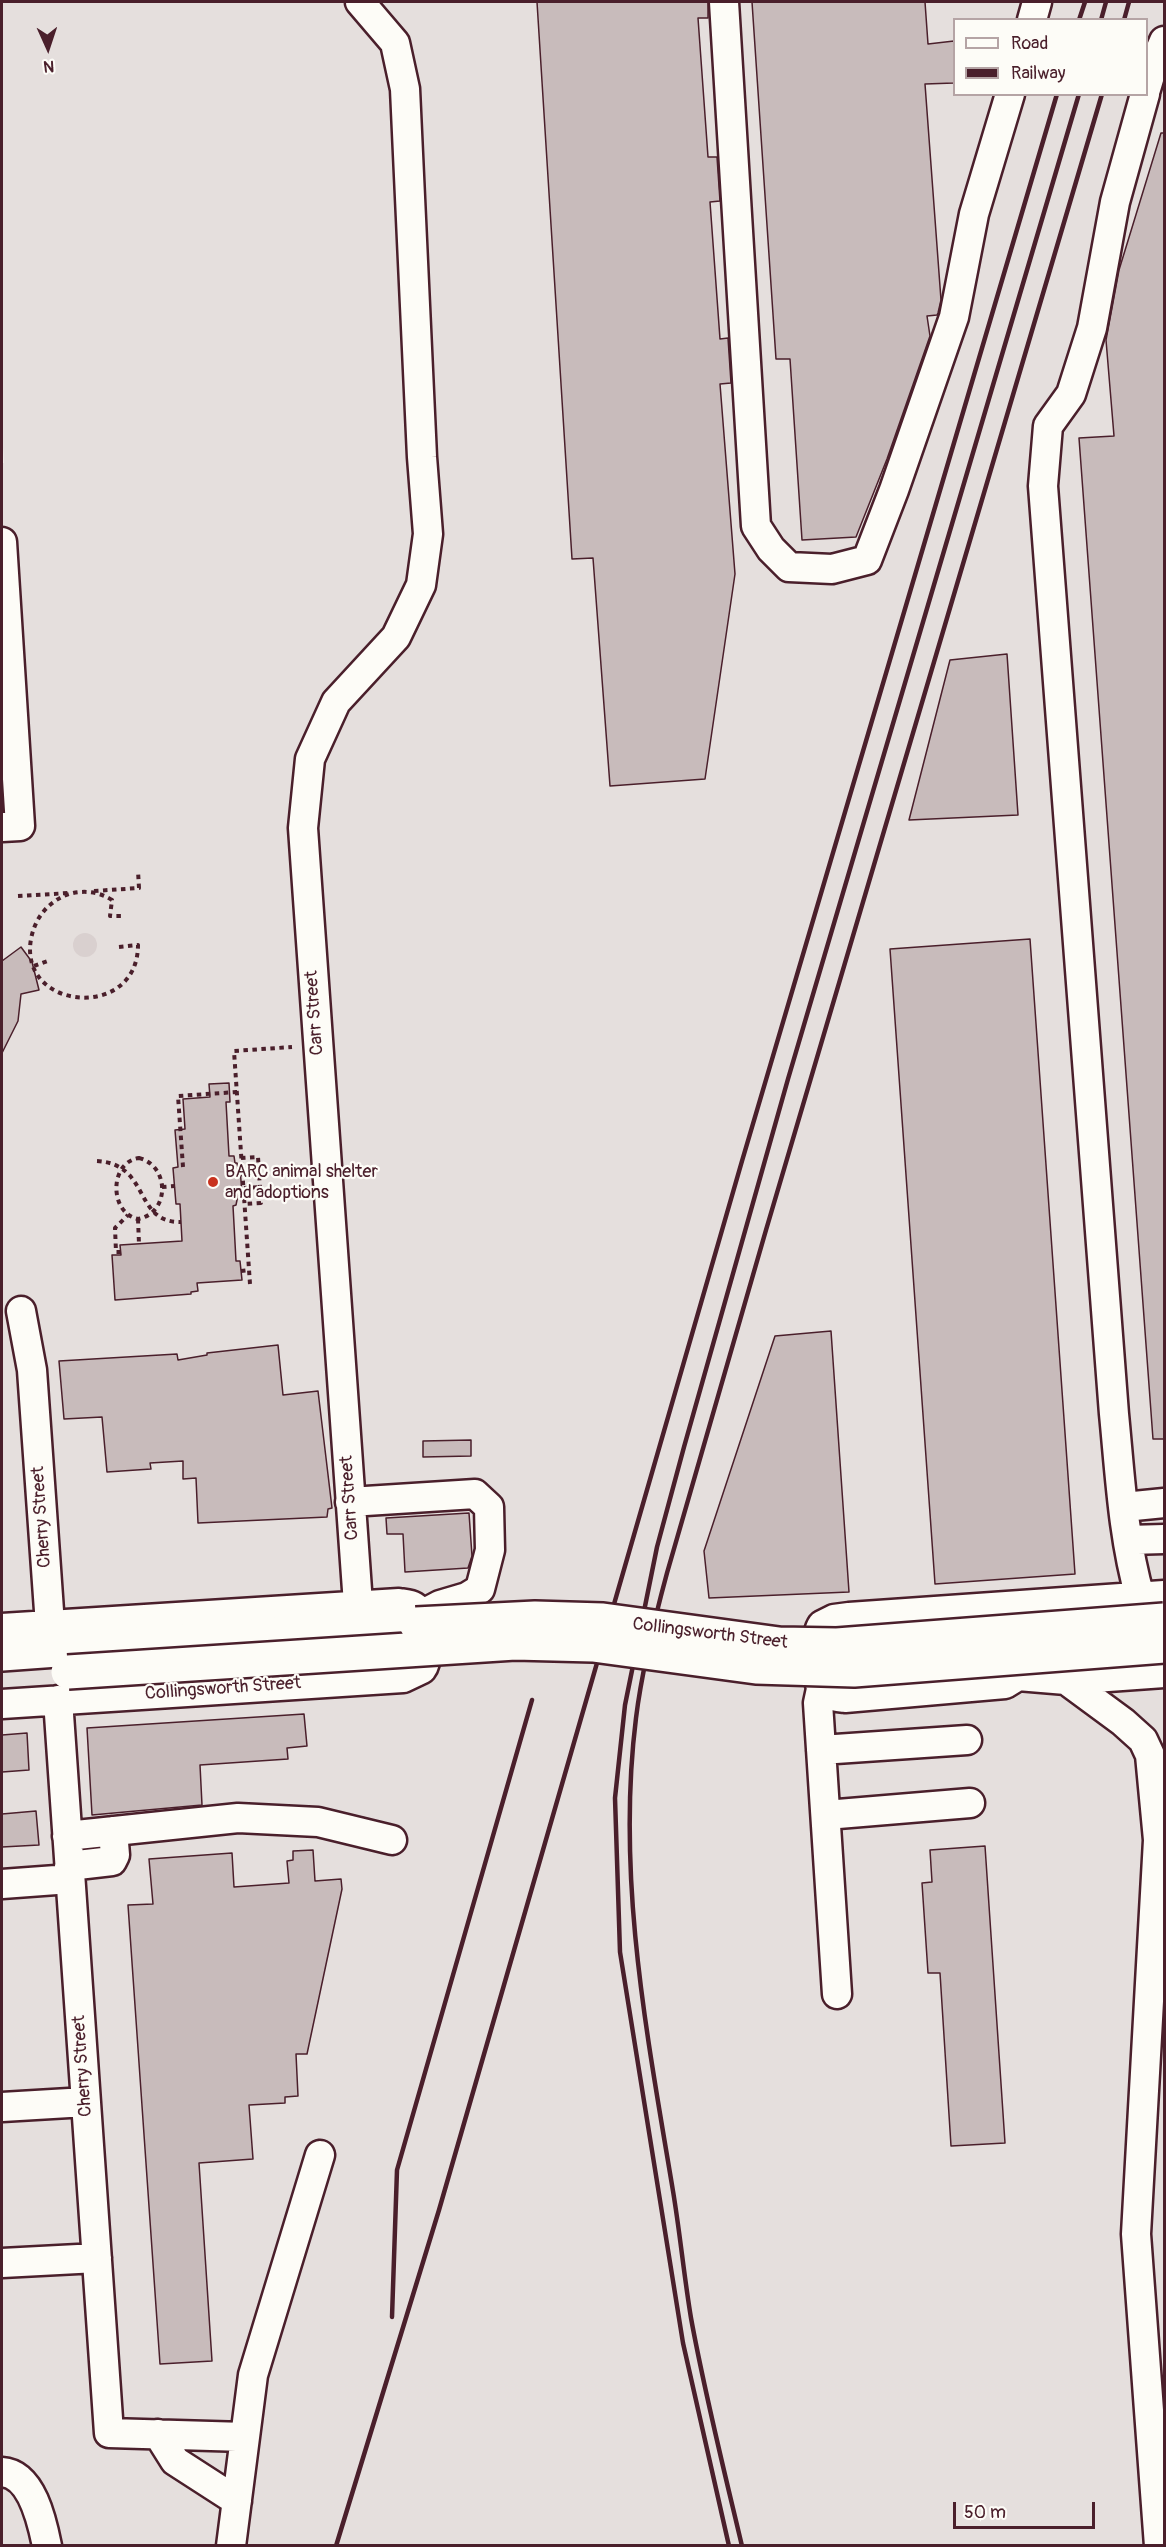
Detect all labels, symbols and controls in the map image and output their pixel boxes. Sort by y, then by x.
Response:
north arrow [18,18,78,78]
legend [953,18,1148,96]
text: Road [1011,32,1048,55]
text: N [43,56,55,76]
text: Railway [1011,62,1066,85]
street label: Carr Street [301,970,329,1056]
place label: BARC animal shelter and adoptions [225,1161,378,1204]
marker: BARC animal shelter and adoptions [206,1175,220,1189]
street label: Carr Street [336,1455,364,1541]
street label: Cherry Street [28,1466,56,1568]
street label: Collingsworth Street [631,1614,789,1654]
street label: Collingsworth Street [144,1673,302,1705]
street label: Cherry Street [69,2015,97,2117]
scale bar [956,2490,1098,2528]
text: 50 m [964,2501,1006,2524]

